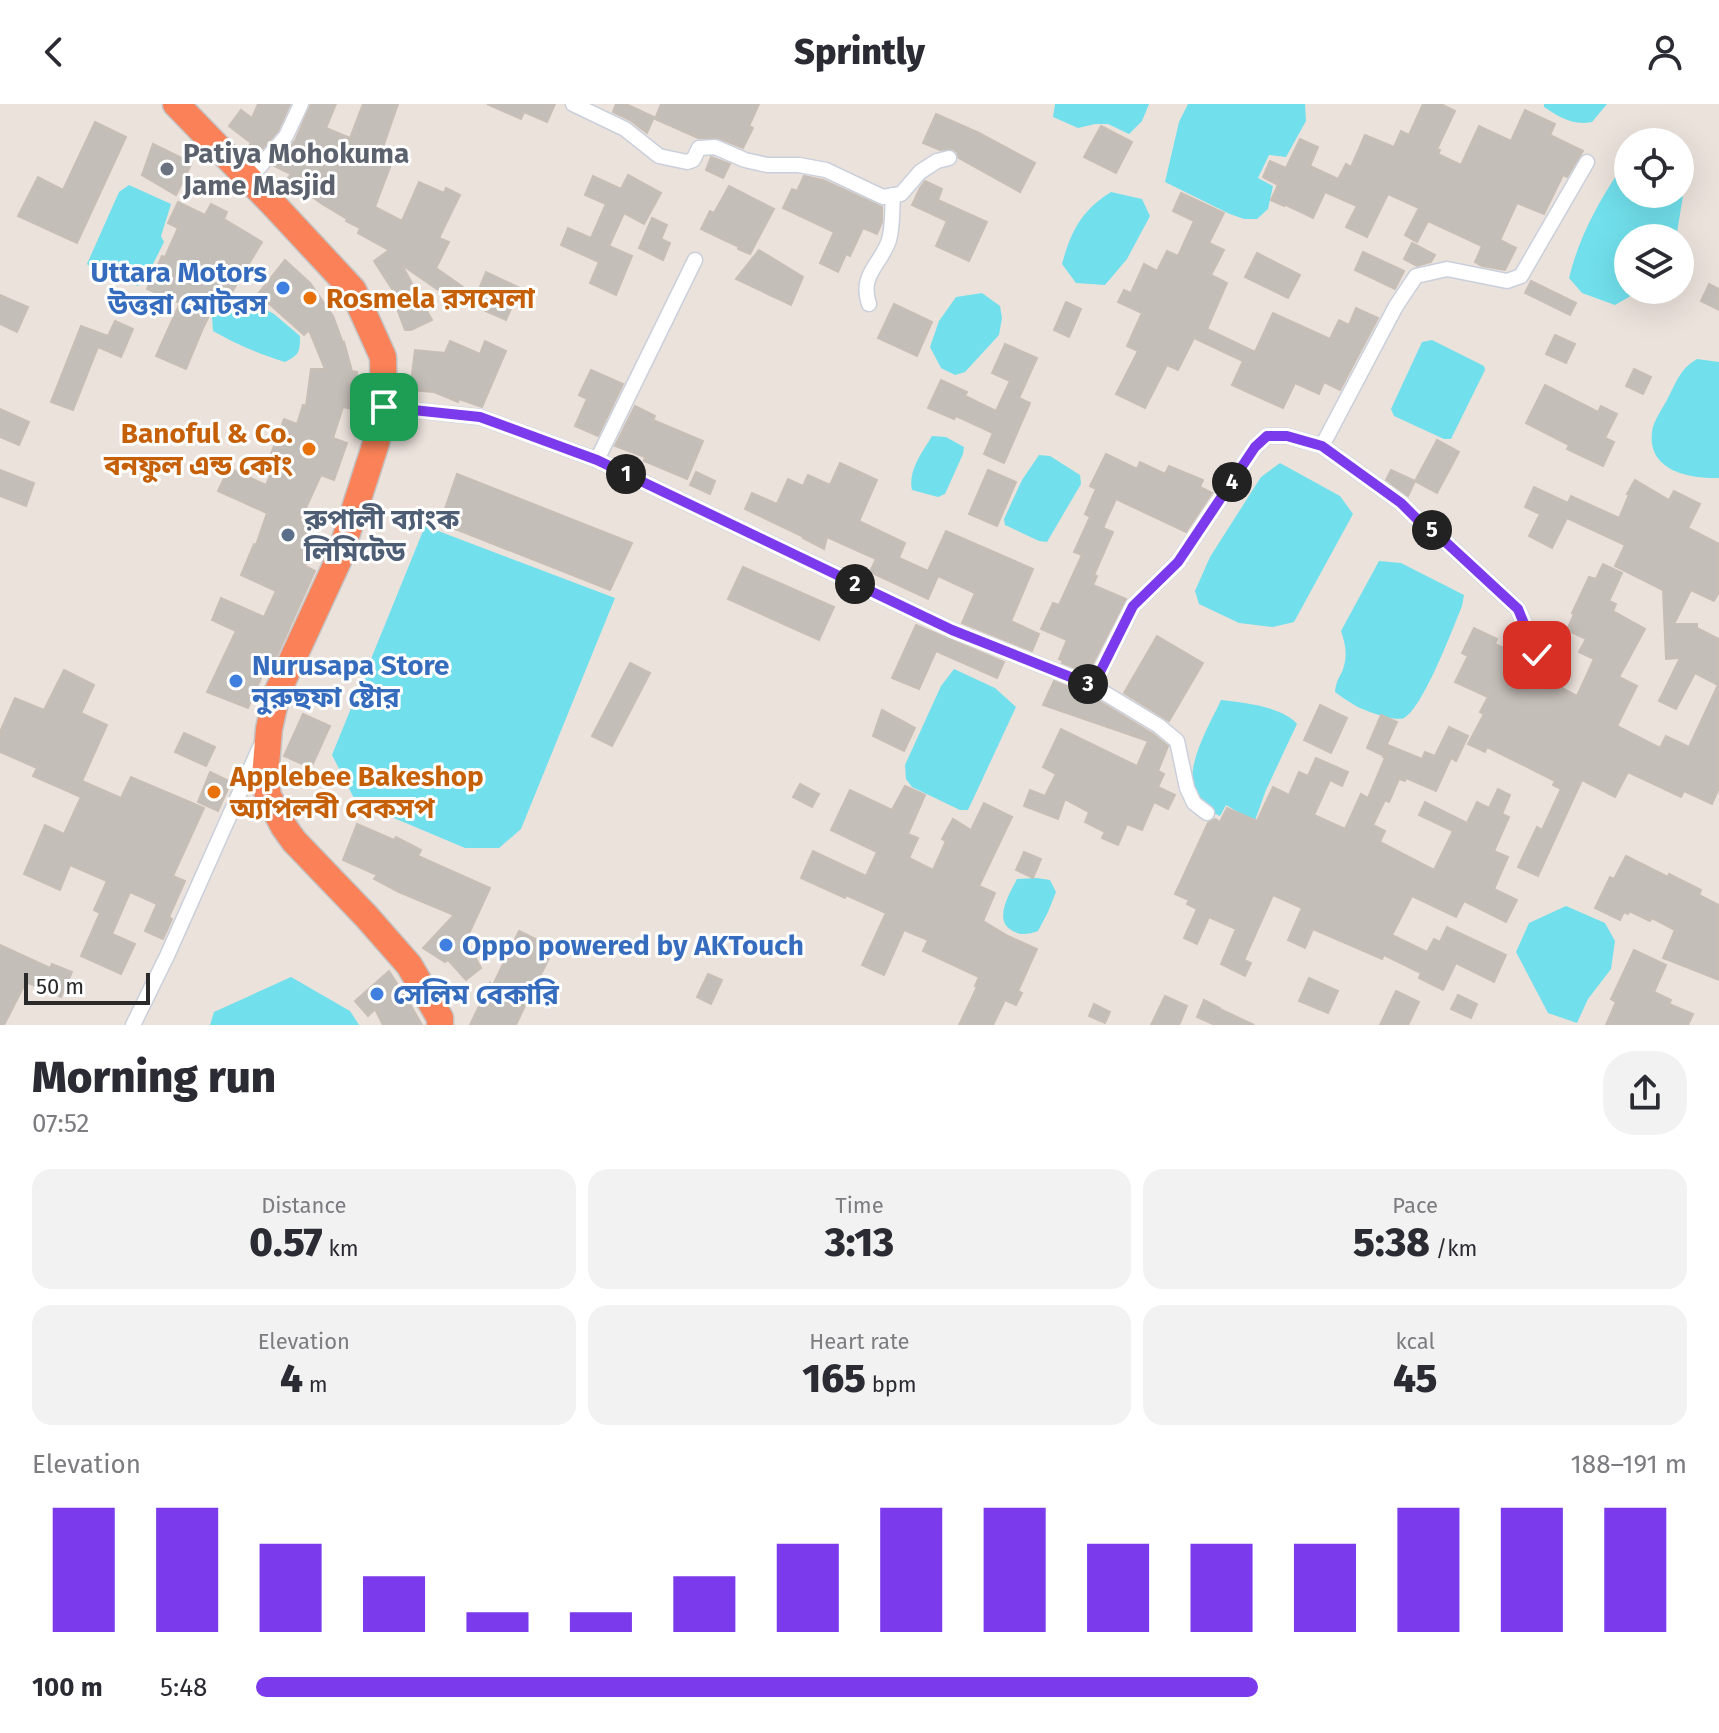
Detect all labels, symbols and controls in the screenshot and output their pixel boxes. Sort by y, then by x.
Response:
icon: back [32,30,76,74]
text: Sprintly [794,30,925,74]
icon: person [1643,30,1687,74]
map controls [1614,128,1694,304]
button: locate [1614,128,1694,208]
place label: Patiya Mohokuma Jame Masjid [182,137,409,202]
marker: Patiya Mohokuma Jame Masjid [158,160,176,178]
button: layers [1614,224,1694,304]
place label: Uttara Motors উত্তরা মোটরস [90,256,268,321]
marker: Uttara Motors উত্তরা মোটরস [274,279,292,297]
place label: Rosmela রসমেলা [326,282,536,315]
marker: Rosmela রসমেলা [301,289,319,307]
pin [350,373,418,441]
icon: arrive [362,385,406,429]
place label: Banoful & Co. বনফুল এন্ড কোং [103,417,293,483]
marker: Banoful & Co. বনফুল এন্ড কোং [300,440,318,458]
pin: 1 [606,454,646,494]
text: 1 [621,460,631,487]
pin: 4 [1212,462,1252,502]
text: 4 [1226,468,1238,495]
place label: রুপালী ব্যাংক লিমিটেড [303,503,461,568]
pin: 5 [1412,510,1452,550]
text: 5 [1426,516,1438,543]
marker: রুপালী ব্যাংক লিমিটেড [279,526,297,544]
pin: 2 [835,564,875,604]
text: 2 [849,570,861,597]
pin [1503,621,1571,689]
icon: check [1515,633,1559,677]
place label: Nurusapa Store নুরুছফা ষ্টোর [251,649,449,715]
pin: 3 [1068,664,1108,704]
text: 3 [1082,670,1094,697]
marker: Nurusapa Store নুরুছফা ষ্টোর [227,672,245,690]
place label: Applebee Bakeshop অ্যাপলবী বেকসপ [229,760,484,825]
marker: Applebee Bakeshop অ্যাপলবী বেকসপ [205,783,223,801]
place label: Oppo powered by AKTouch [462,929,804,962]
marker: Oppo powered by AKTouch [437,936,455,954]
scale bar [24,969,150,1005]
text: 50 m [36,973,84,1000]
place label: সেলিম বেকারি [393,978,560,1011]
marker: সেলিম বেকারি [368,985,386,1003]
text: Morning run [32,1051,276,1104]
button: share [1603,1051,1687,1135]
text: 07:52 [32,1108,89,1139]
text: Distance [261,1192,347,1219]
text: Time [835,1192,884,1219]
text: Pace [1392,1192,1438,1219]
text: 0.57 [249,1219,323,1267]
text: 3:13 [825,1219,894,1267]
text: 5:38 [1353,1219,1430,1267]
text: km [323,1235,359,1262]
text: /km [1430,1235,1477,1262]
text: Elevation [258,1328,350,1355]
text: Heart rate [809,1328,910,1355]
text: kcal [1395,1328,1435,1355]
text: 4 [280,1355,303,1403]
text: 165 [802,1355,866,1403]
text: 45 [1393,1355,1437,1403]
text: m [303,1371,328,1398]
text: bpm [866,1371,917,1398]
text: Elevation [32,1449,141,1480]
text: 188–191 m [1571,1449,1687,1480]
text: 100 m [32,1672,103,1703]
text: 5:48 [160,1672,207,1703]

